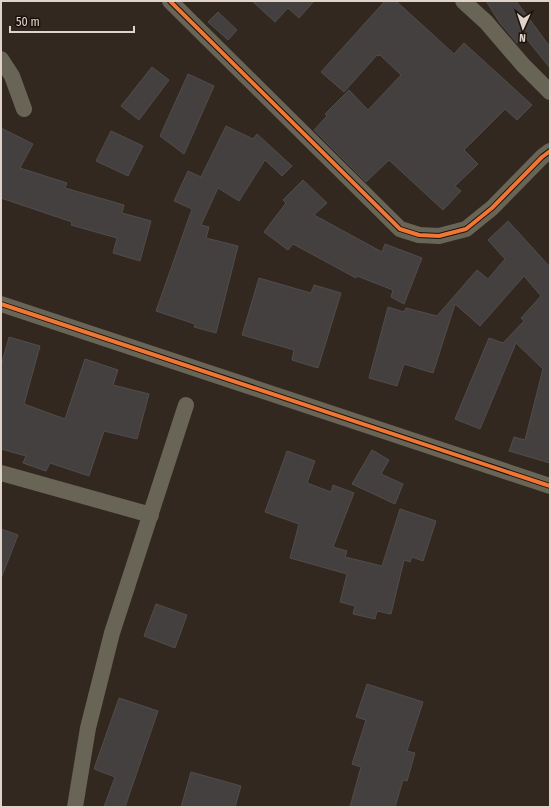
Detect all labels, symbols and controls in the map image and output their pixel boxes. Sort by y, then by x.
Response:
scale bar [10,8,134,34]
north arrow [503,8,543,48]
text: 50 m [16,15,40,29]
text: N [519,31,526,44]

